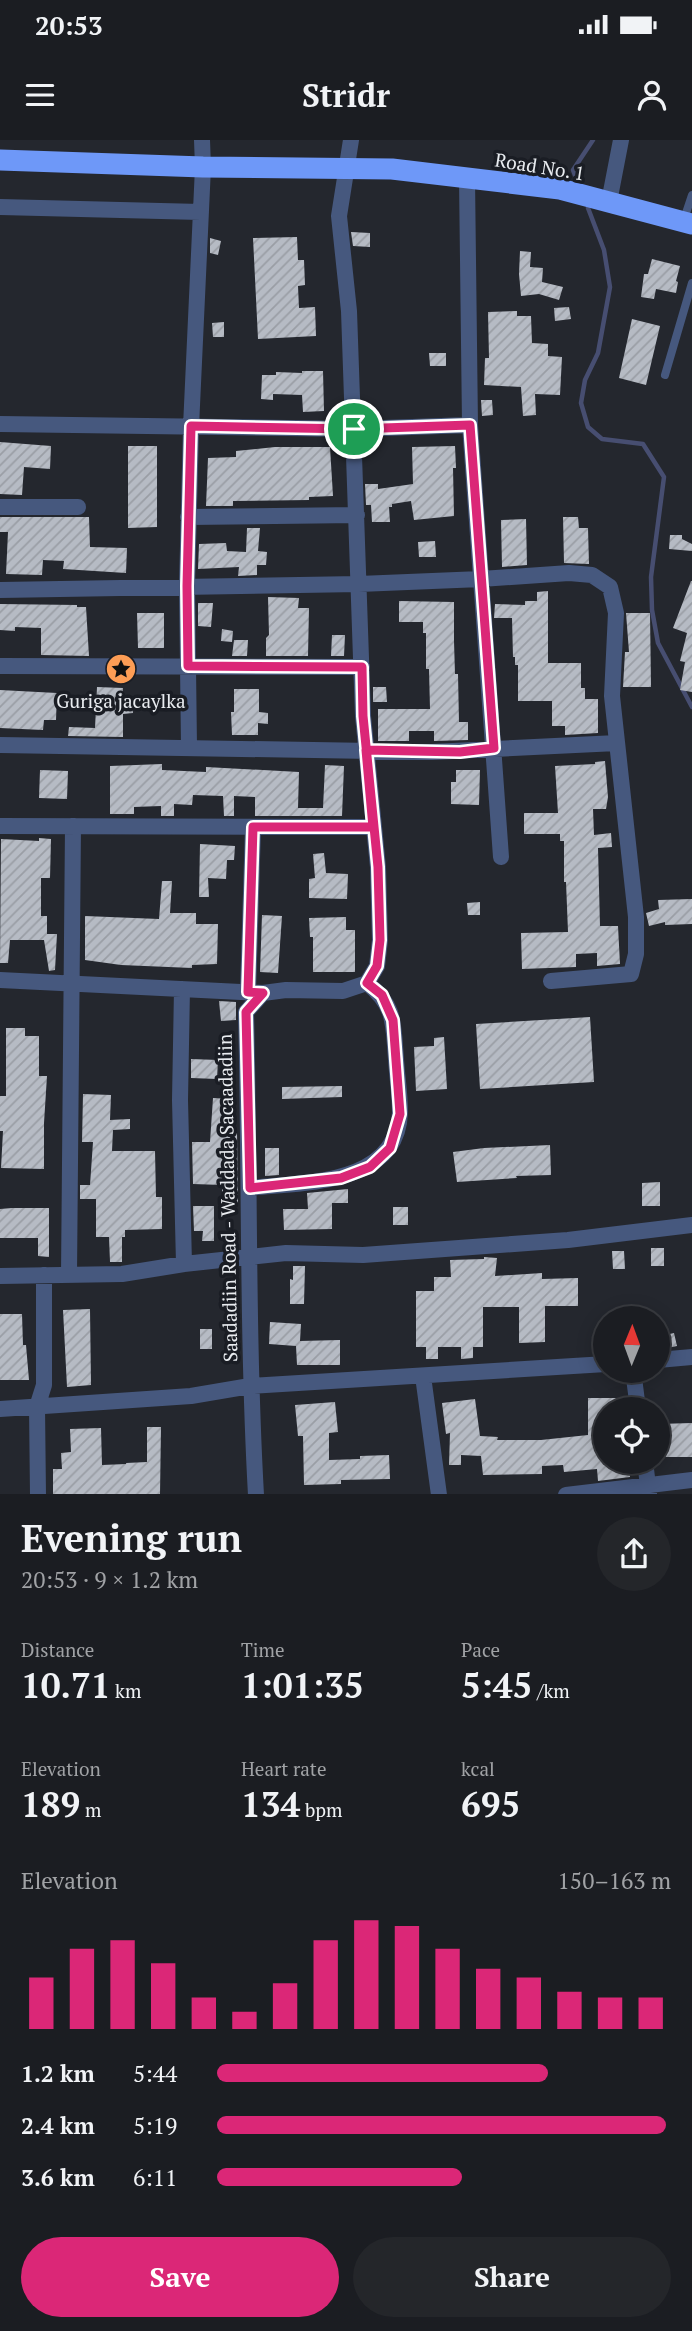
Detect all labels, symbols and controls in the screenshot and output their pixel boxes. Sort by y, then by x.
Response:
text: 20:53 [35,8,103,42]
text: Stridr [302,74,390,116]
icon: menu [21,76,59,114]
icon: person [633,76,671,114]
street label: Road No. 1 [493,147,587,185]
pin [324,399,384,459]
icon: arrive [335,410,373,448]
place icon: Guriga jacaylka [104,652,138,686]
place label: Guriga jacaylka [56,688,186,713]
street label: Saadadiin Road - Waddada Sacaadadiin [212,1034,242,1362]
north arrow [593,1306,670,1382]
map controls [593,1306,670,1474]
button: locate [593,1397,670,1474]
text: Evening run [21,1513,242,1563]
button: share [597,1517,671,1591]
text: 20:53 · 9 × 1.2 km [21,1564,198,1595]
text: Distance [21,1637,94,1662]
text: Time [241,1637,284,1662]
text: Pace [461,1637,500,1662]
text: 10.71 [21,1662,110,1708]
text: 1:01:35 [241,1662,364,1708]
text: 5:45 [461,1662,532,1708]
text: km [110,1678,141,1703]
text: /km [532,1678,570,1703]
text: Elevation [21,1756,101,1781]
text: Heart rate [241,1756,326,1781]
text: kcal [461,1756,495,1781]
text: 189 [21,1781,80,1827]
text: 134 [241,1781,300,1827]
text: 695 [461,1781,520,1827]
text: m [80,1797,101,1822]
text: bpm [300,1797,342,1822]
text: Elevation [21,1865,118,1896]
text: 150–163 m [558,1865,671,1896]
text: 1.2 km [21,2058,95,2089]
text: 5:44 [133,2058,177,2089]
text: 2.4 km [21,2110,95,2141]
text: 5:19 [133,2110,177,2141]
text: 3.6 km [21,2162,95,2193]
text: 6:11 [133,2162,177,2193]
button: Save [21,2237,339,2317]
button: Share [353,2237,671,2317]

